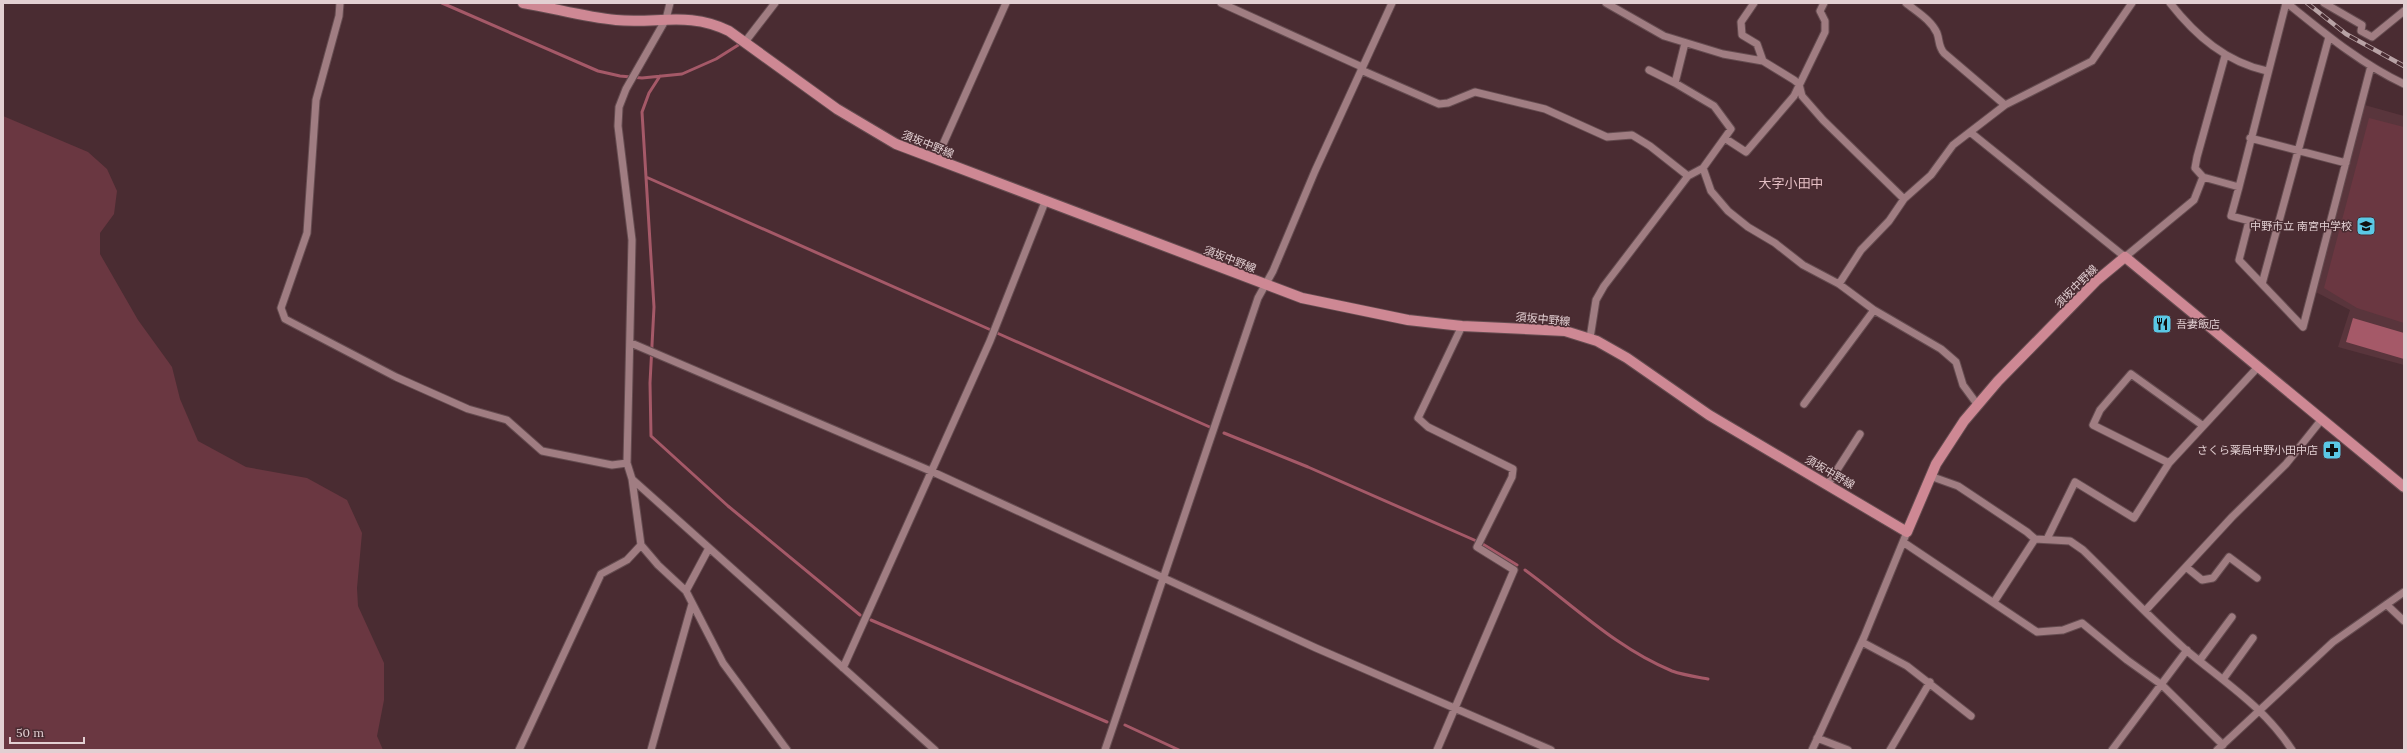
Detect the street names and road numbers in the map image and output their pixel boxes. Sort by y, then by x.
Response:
street label: 須坂中野線 [900,127,956,161]
street label: 須坂中野線 [1202,243,1258,275]
street label: 須坂中野線 [2052,262,2100,310]
street label: 須坂中野線 [1515,310,1571,328]
street label: 須坂中野線 [1803,452,1857,492]

